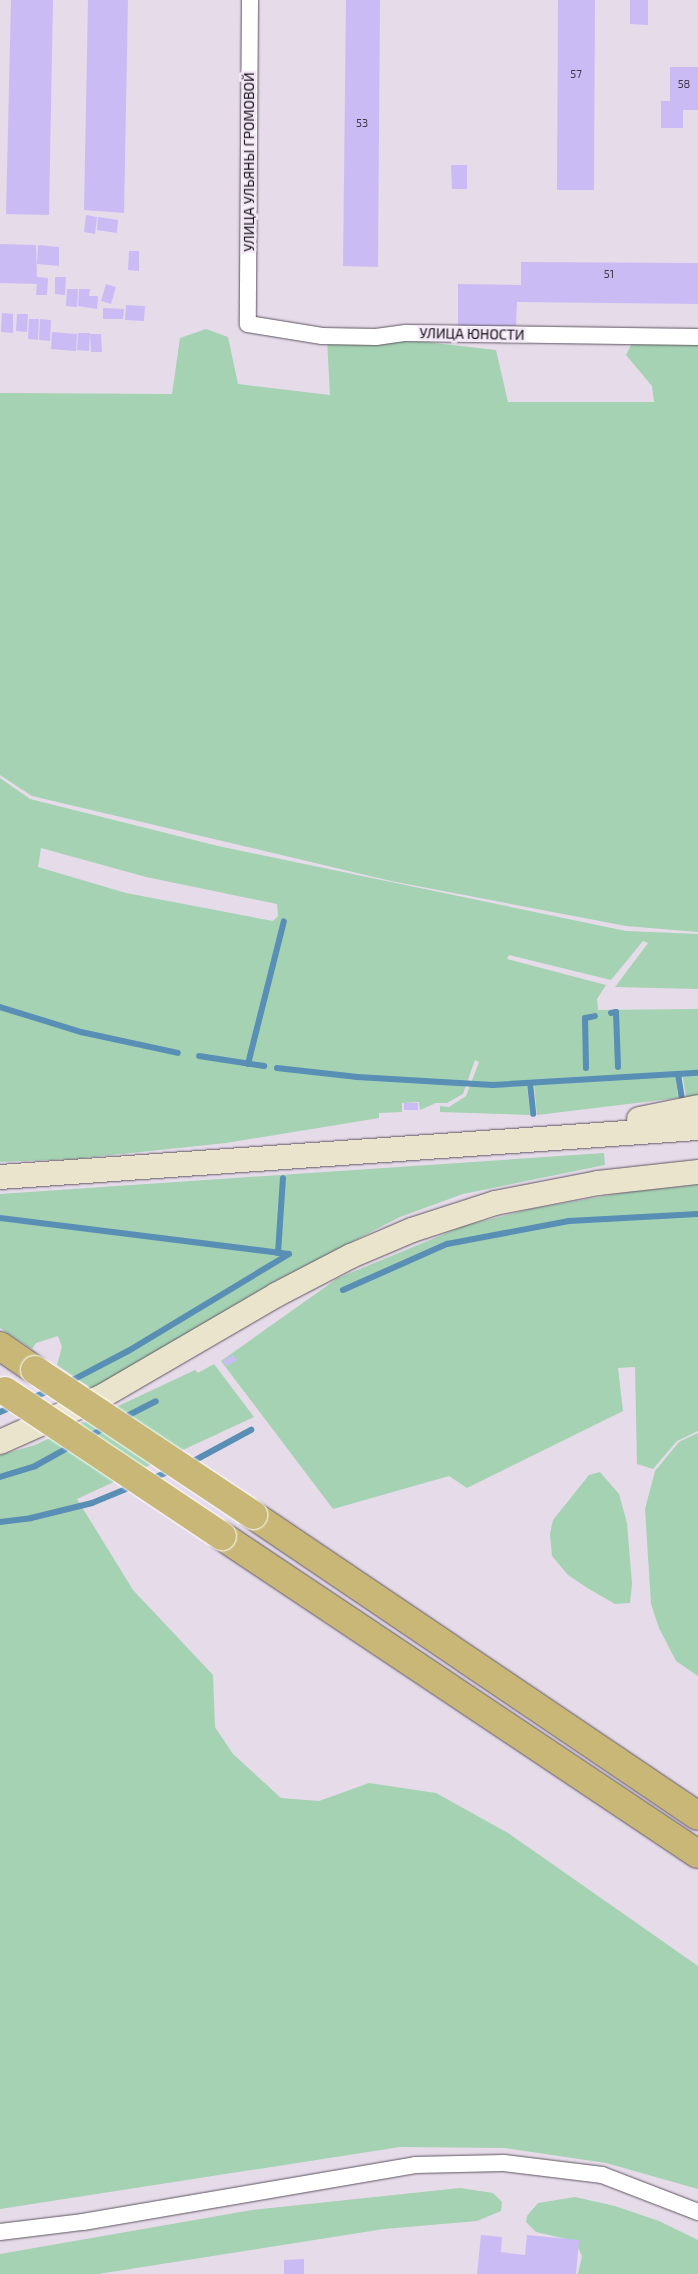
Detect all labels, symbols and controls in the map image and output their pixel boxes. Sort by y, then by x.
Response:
house number: 57 [570,67,582,81]
street label: УЛИЦА УЛЬЯНЫ ГРОМОВОЙ [241,72,257,252]
house number: 58 [678,77,690,91]
house number: 53 [356,116,368,130]
house number: 51 [604,267,614,281]
street label: УЛИЦА ЮНОСТИ [419,325,525,343]

